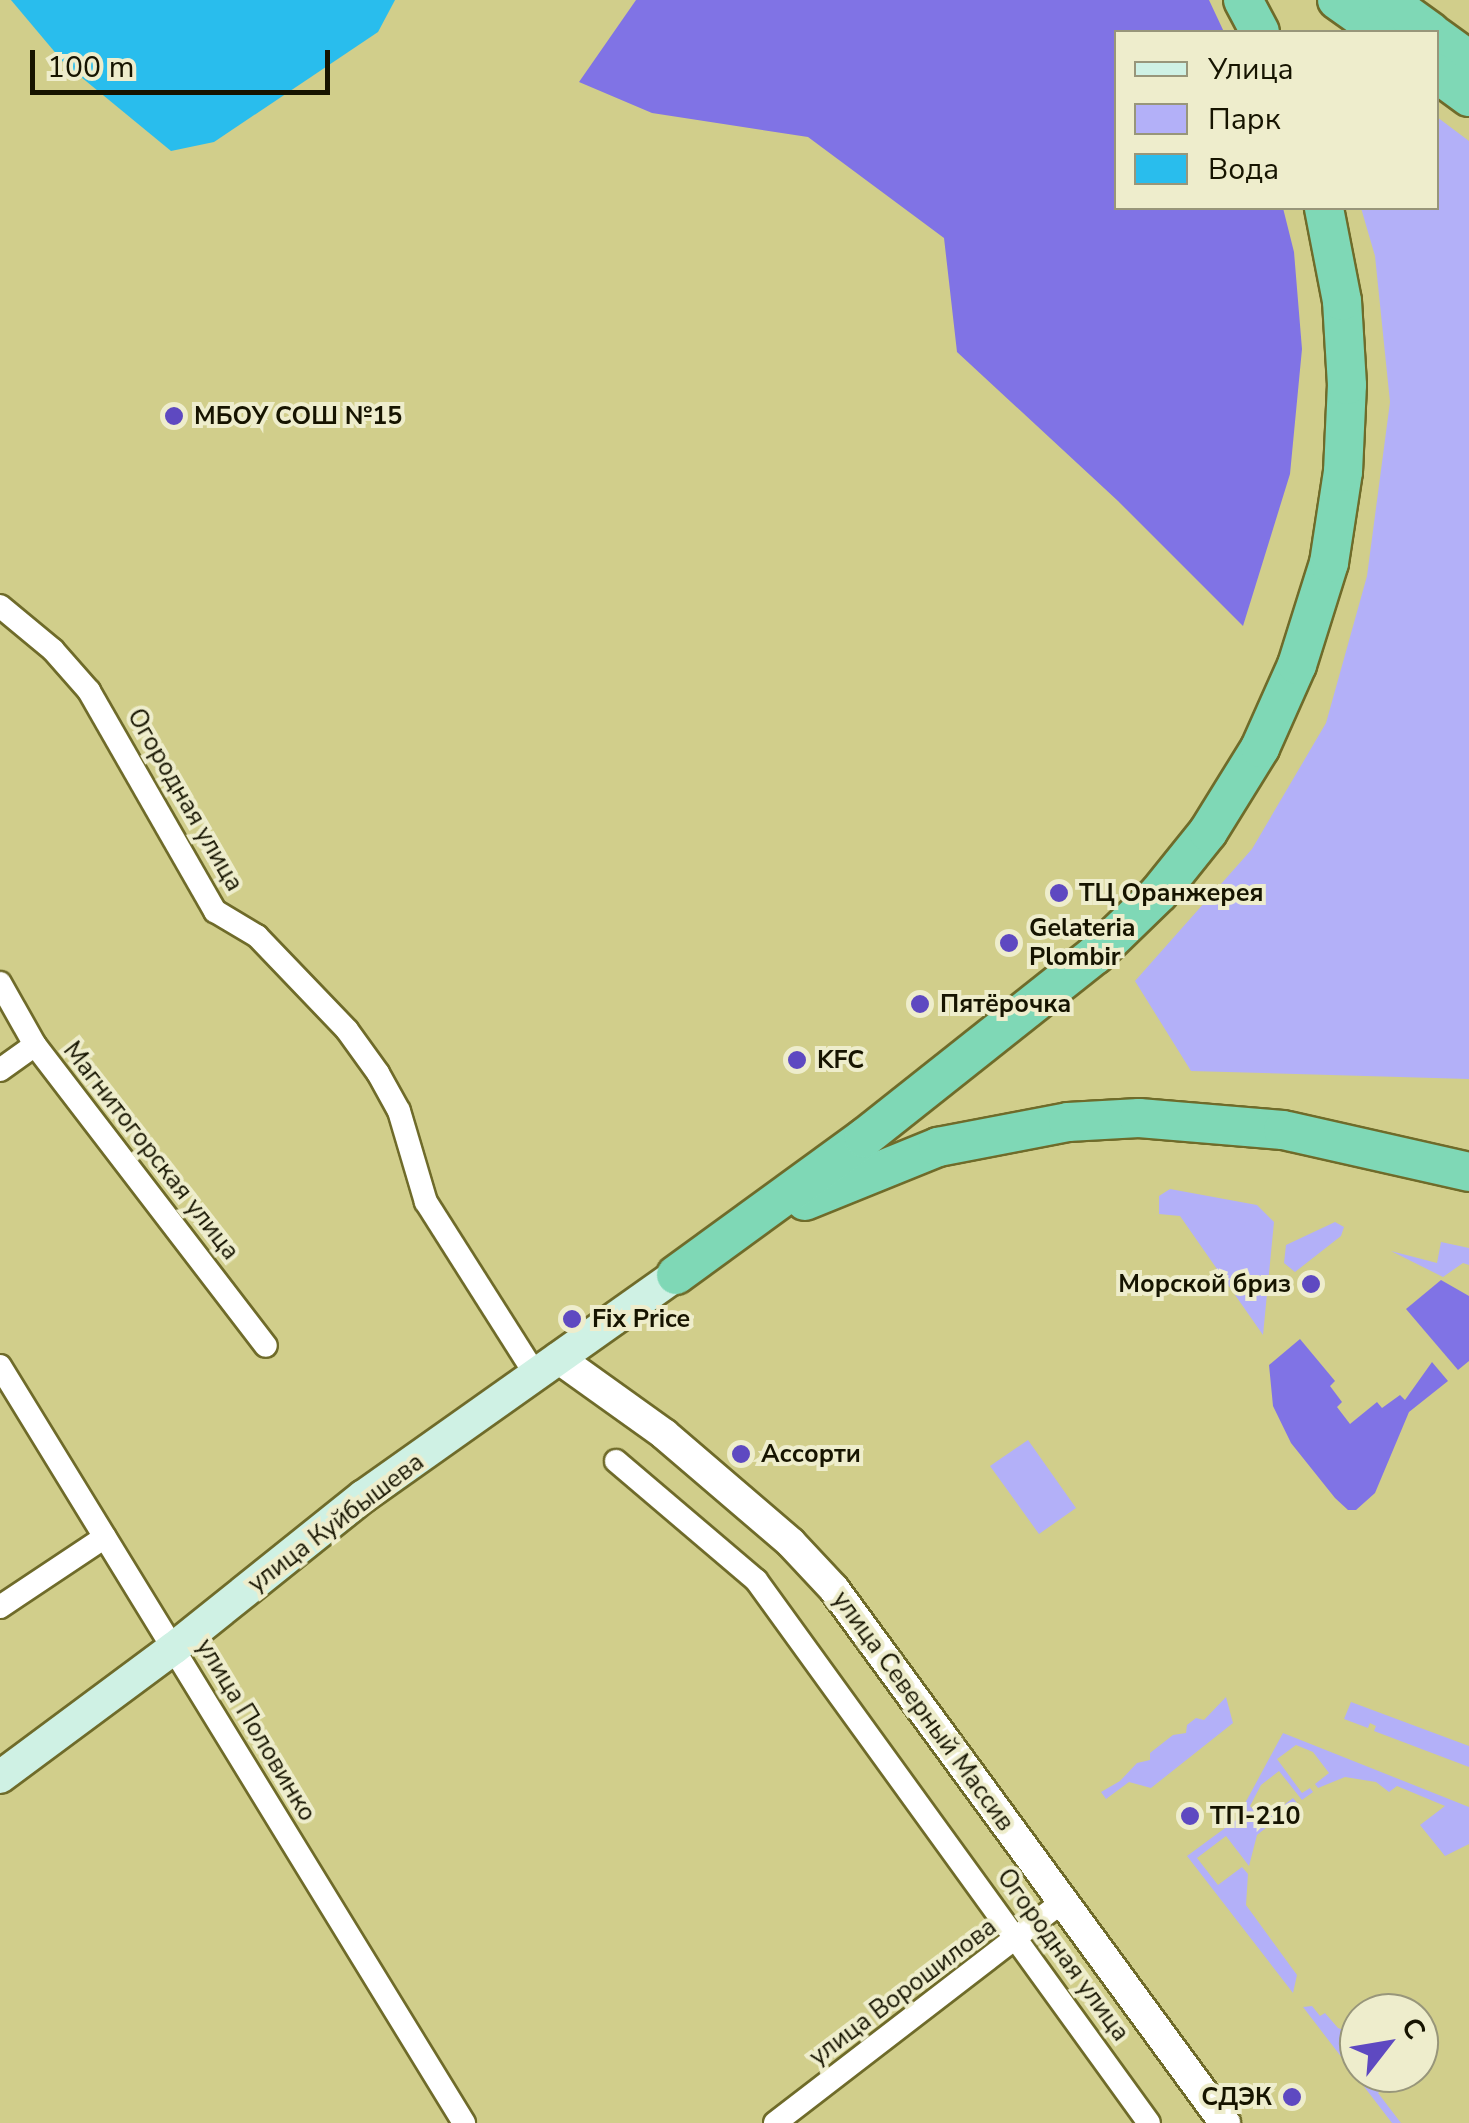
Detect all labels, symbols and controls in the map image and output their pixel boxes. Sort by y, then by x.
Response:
scale bar [35,30,335,92]
legend [1114,30,1439,210]
text: 100 m [47,47,134,88]
text: Улица [1208,49,1294,90]
text: Парк [1208,99,1280,140]
text: Вода [1208,149,1279,190]
place label: МБОУ СОШ №15 [194,401,402,431]
marker: МБОУ СОШ №15 [163,405,185,427]
street label: Огородная улица [121,703,249,897]
place label: ТЦ Оранжерея [1079,878,1264,908]
marker: ТЦ Оранжерея [1048,882,1070,904]
place label: Gelateria Plombir [1029,914,1135,973]
marker: Gelateria Plombir [998,932,1020,954]
place label: Пятёрочка [940,989,1071,1019]
marker: Пятёрочка [909,993,931,1015]
street label: Магнитогорская улица [57,1036,245,1266]
place label: KFC [817,1045,864,1075]
marker: KFC [786,1049,808,1071]
place label: Морской бриз [1118,1269,1291,1299]
marker: Морской бриз [1300,1273,1322,1295]
place label: Fix Price [592,1304,690,1334]
marker: Fix Price [561,1308,583,1330]
place label: Ассорти [761,1439,861,1469]
marker: Ассорти [730,1443,752,1465]
street label: улица Куйбышева [242,1447,430,1599]
street label: улица Северный Массив [826,1585,1020,1837]
street label: улица Половинко [190,1633,322,1827]
place label: ТП-210 [1210,1801,1301,1831]
marker: ТП-210 [1179,1805,1201,1827]
street label: Огородная улица [990,1863,1136,2047]
street label: улица Ворошилова [804,1912,1002,2072]
north arrow [1339,1993,1439,2093]
text: С [1392,2011,1434,2047]
place label: СДЭК [1201,2082,1272,2112]
marker: СДЭК [1281,2086,1303,2108]

